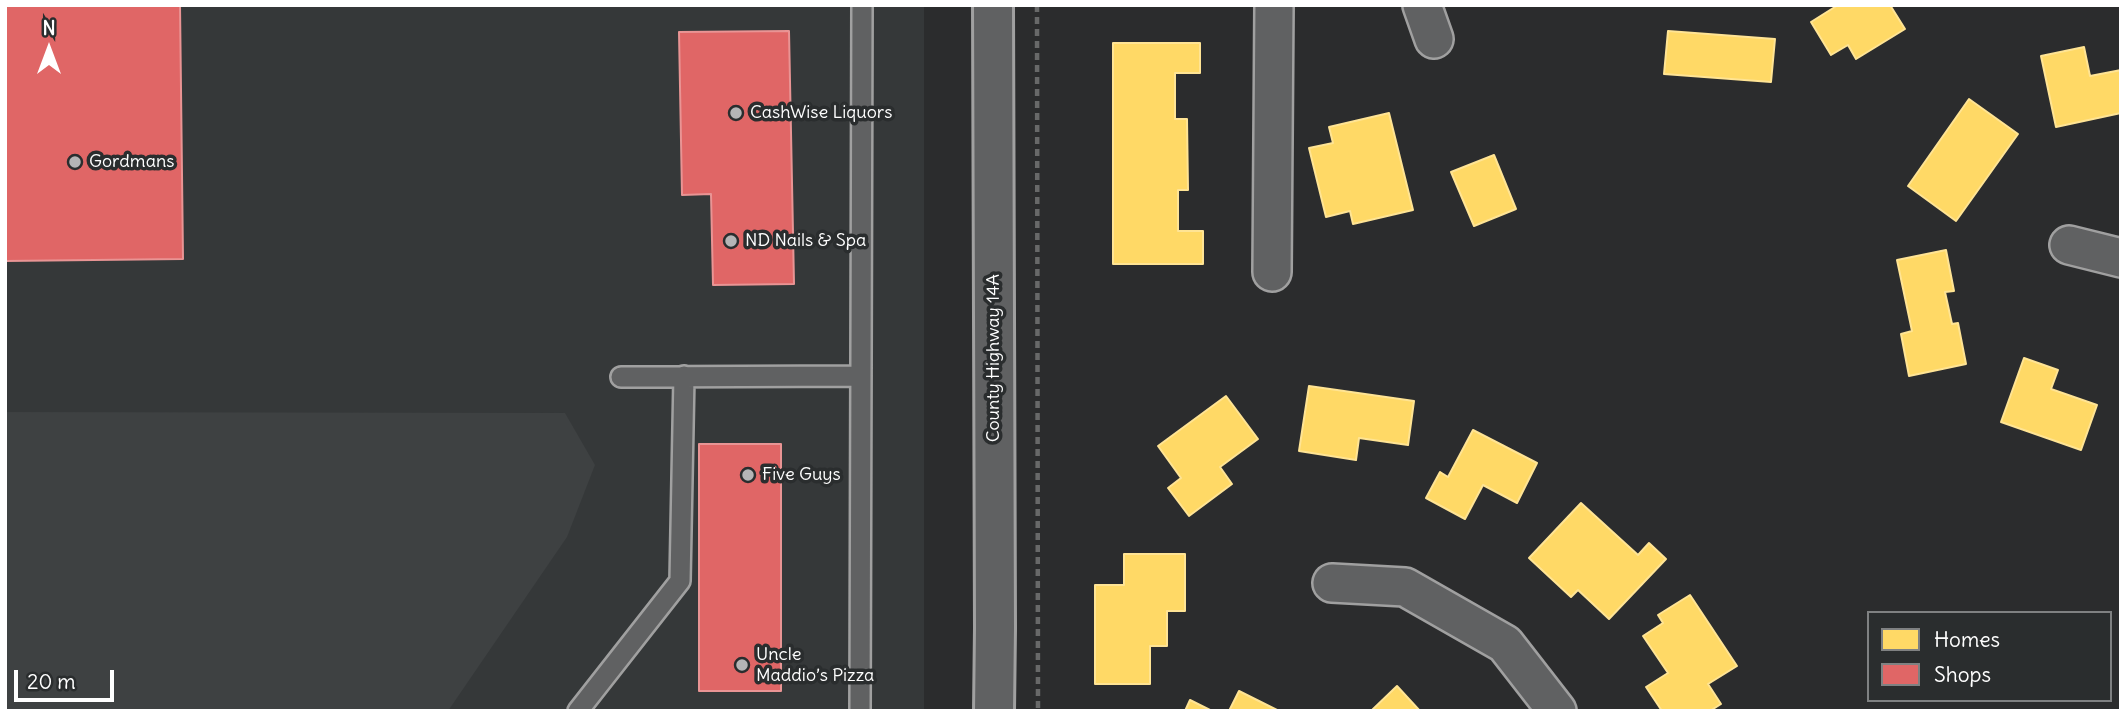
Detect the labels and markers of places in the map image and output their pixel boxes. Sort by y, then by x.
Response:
place label: CashWise Liquors [750,102,892,124]
marker: CashWise Liquors [728,105,744,121]
place label: Gordmans [89,151,175,173]
marker: Gordmans [67,154,83,170]
place label: ND Nails & Spa [745,230,866,252]
marker: ND Nails & Spa [723,233,739,249]
place label: Five Guys [762,464,841,486]
marker: Five Guys [740,467,756,483]
place label: Uncle Maddio’s Pizza [756,644,874,686]
marker: Uncle Maddio’s Pizza [734,657,750,673]

